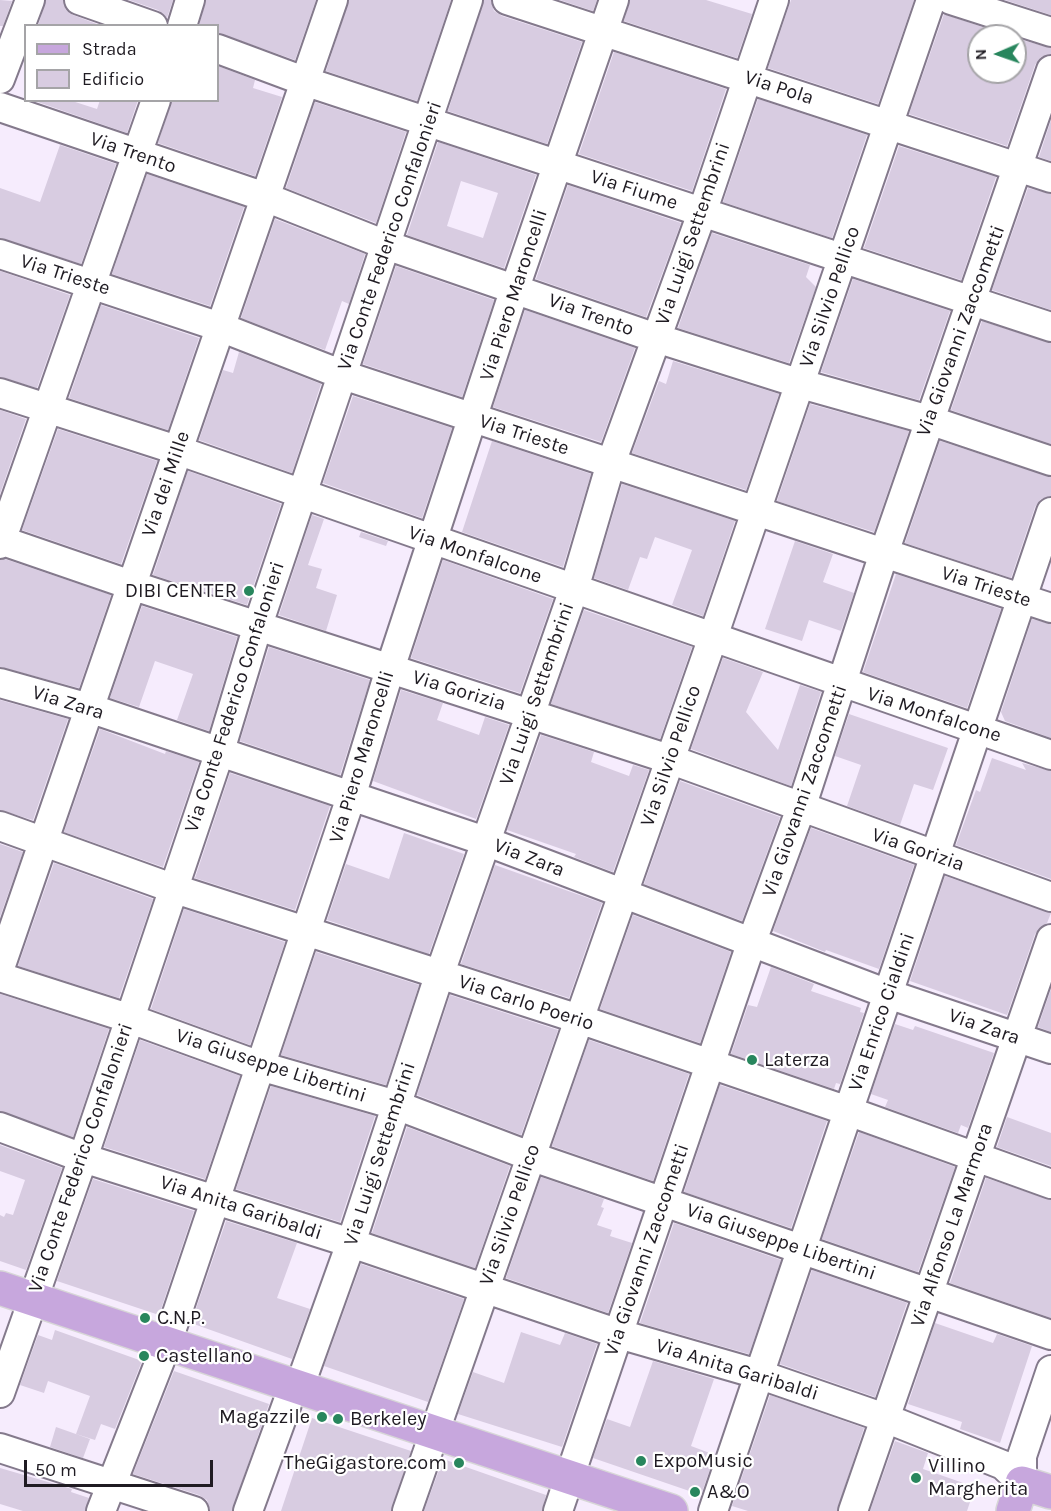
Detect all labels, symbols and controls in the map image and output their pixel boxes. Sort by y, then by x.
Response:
legend [24,24,219,102]
north arrow [967,24,1027,84]
text: Strada [82,38,137,60]
text: N [971,49,990,61]
street label: Via Pola [741,66,817,110]
text: Edificio [82,68,144,90]
street label: Via Conte Federico Confalonieri [333,98,447,374]
street label: Via Trento [87,127,179,179]
street label: Via Luigi Settembrini [650,139,736,329]
street label: Via Fiume [587,165,681,215]
street label: Via Piero Maroncelli [475,206,553,384]
street label: Via Giovanni Zaccometti [912,222,1010,440]
street label: Via Silvio Pellico [795,223,865,371]
street label: Via Trieste [17,249,113,301]
street label: Via Trento [545,288,637,342]
street label: Via Trieste [476,409,572,461]
street label: Via dei Mille [137,428,195,540]
street label: Via Monfalcone [405,521,545,589]
street label: Via Conte Federico Confalonieri [180,559,290,835]
street label: Via Trieste [938,561,1034,613]
place label: DIBI CENTER [125,579,237,603]
marker: DIBI CENTER [242,584,256,598]
street label: Via Luigi Settembrini [494,599,580,789]
street label: Via Gorizia [409,665,509,717]
street label: Via Piero Maroncelli [324,668,400,846]
street label: Via Zara [29,681,107,725]
street label: Via Silvio Pellico [636,682,706,830]
street label: Via Giovanni Zaccometti [757,682,853,900]
street label: Via Monfalcone [864,682,1004,748]
street label: Via Gorizia [869,823,967,877]
street label: Via Zara [490,834,568,882]
street label: Via Enrico Cialdini [844,930,920,1094]
street label: Via Carlo Poerio [455,970,597,1036]
street label: Via Zara [945,1004,1023,1050]
street label: Via Conte Federico Confalonieri [24,1020,138,1296]
street label: Via Giuseppe Libertini [173,1024,369,1108]
place label: Laterza [764,1048,830,1072]
marker: Laterza [745,1053,759,1067]
street label: Via Luigi Settembrini [339,1059,421,1249]
street label: Via Alfonso La Marmora [906,1120,998,1330]
street label: Via Silvio Pellico [475,1141,545,1289]
street label: Via Giovanni Zaccometti [599,1141,695,1359]
street label: Via Anita Garibaldi [157,1170,325,1246]
street label: Via Giuseppe Libertini [683,1198,879,1286]
place label: C.N.P. [157,1306,205,1330]
marker: C.N.P. [138,1311,152,1325]
street label: Via Anita Garibaldi [653,1334,821,1406]
place label: Castellano [156,1344,253,1368]
marker: Castellano [137,1349,151,1363]
place label: Magazzile [219,1405,310,1429]
place label: Berkeley [350,1407,427,1431]
marker: Magazzile [315,1410,329,1424]
marker: Berkeley [331,1412,345,1426]
scale bar [27,1448,216,1486]
place label: ExpoMusic [653,1449,753,1473]
place label: TheGigastore.com [284,1451,447,1475]
marker: ExpoMusic [634,1454,648,1468]
place label: Villino Margherita [928,1454,1028,1501]
marker: TheGigastore.com [452,1456,466,1470]
text: 50 m [35,1459,77,1481]
marker: Villino Margherita [909,1471,923,1485]
place label: A&O [707,1480,750,1504]
marker: A&O [688,1485,702,1499]

